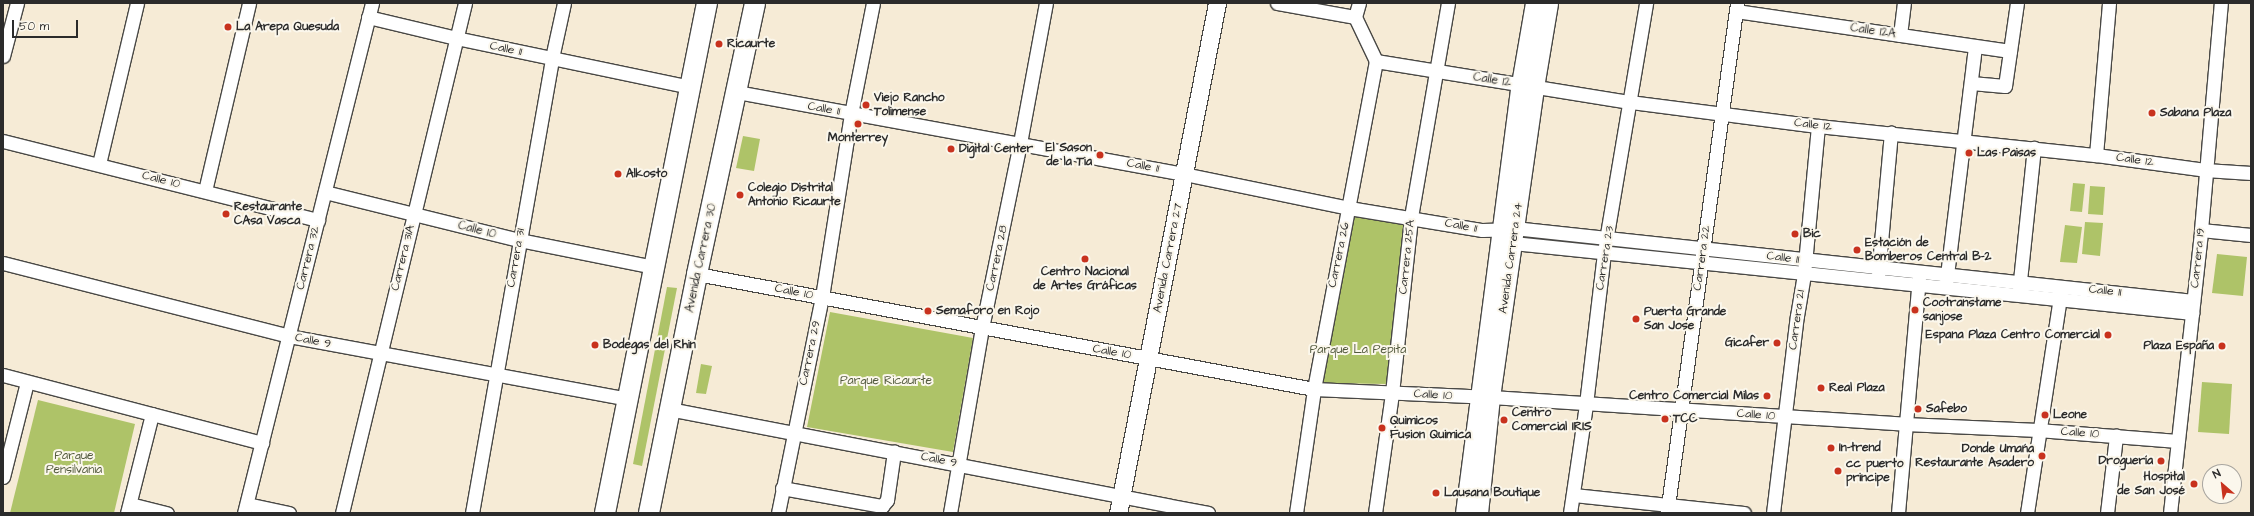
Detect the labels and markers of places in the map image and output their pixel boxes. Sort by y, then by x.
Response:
place label: La Arepa Quesuda [236,20,339,34]
marker: La Arepa Quesuda [223,22,233,32]
place label: Ricaurte [727,37,775,51]
marker: Ricaurte [714,39,724,49]
place label: Viejo Rancho Tolimense [874,91,944,119]
marker: Viejo Rancho Tolimense [861,100,871,110]
place label: Sabana Plaza [2160,106,2231,120]
marker: Sabana Plaza [2147,108,2157,118]
marker: Monterrey [853,119,863,129]
place label: Monterrey [828,131,888,145]
place label: El Sason de la Tia [1046,141,1092,169]
place label: Digital Center [959,142,1033,156]
marker: Digital Center [946,144,956,154]
place label: Las Paisas [1977,146,2036,160]
marker: Las Paisas [1964,148,1974,158]
marker: El Sason de la Tia [1095,150,1105,160]
place label: Alkosto [626,167,667,181]
marker: Alkosto [613,169,623,179]
place label: Colegio Distrital Antonio Ricaurte [748,181,841,209]
marker: Colegio Distrital Antonio Ricaurte [735,190,745,200]
place label: Restaurante CAsa Vasca [234,200,302,228]
marker: Restaurante CAsa Vasca [221,209,231,219]
place label: Bic [1803,227,1821,241]
marker: Bic [1790,229,1800,239]
place label: Estación de Bomberos Central B-2 [1865,236,1991,264]
marker: Estación de Bomberos Central B-2 [1852,245,1862,255]
marker: Centro Nacional de Artes Gráficas [1080,254,1090,264]
place label: Centro Nacional de Artes Gráficas [1033,265,1137,293]
place label: Cootranstame sanjose [1923,296,2001,324]
place label: Semaforo en Rojo [936,304,1039,318]
place label: Puerta Grande San Jose [1644,305,1726,333]
marker: Cootranstame sanjose [1910,305,1920,315]
marker: Semaforo en Rojo [923,306,933,316]
marker: Puerta Grande San Jose [1631,314,1641,324]
place label: Espana Plaza Centro Comercial [1926,328,2100,342]
marker: Espana Plaza Centro Comercial [2103,330,2113,340]
place label: Gicafer [1725,336,1769,350]
place label: Bodegas del Rhin [603,338,696,352]
marker: Gicafer [1772,338,1782,348]
place label: Plaza España [2143,339,2214,353]
marker: Bodegas del Rhin [590,340,600,350]
marker: Plaza España [2217,341,2227,351]
place label: Real Plaza [1829,381,1885,395]
marker: Real Plaza [1816,383,1826,393]
place label: Centro Comercial Milas [1629,389,1759,403]
marker: Centro Comercial Milas [1762,391,1772,401]
place label: Safebo [1926,402,1967,416]
marker: Safebo [1913,404,1923,414]
place label: Centro Comercial IRIS [1512,406,1592,434]
place label: Leone [2053,408,2087,422]
marker: Leone [2040,410,2050,420]
place label: TCC [1673,412,1697,426]
place label: Quimicos Fusion Quimica [1390,414,1471,442]
marker: TCC [1660,414,1670,424]
marker: Centro Comercial IRIS [1499,415,1509,425]
marker: Quimicos Fusion Quimica [1377,423,1387,433]
place label: In-trend [1839,441,1881,455]
place label: Donde Umańa Restaurante Asadero [1915,442,2034,470]
marker: In-trend [1826,443,1836,453]
marker: Donde Umańa Restaurante Asadero [2037,451,2047,461]
place label: Droguería [2099,454,2153,468]
marker: Droguería [2156,456,2166,466]
place label: cc puerto principe [1846,457,1903,485]
marker: cc puerto principe [1833,466,1843,476]
place label: Hospital de San José [2117,470,2185,498]
marker: Hospital de San José [2188,478,2200,490]
place label: Lausana Boutique [1444,486,1540,500]
marker: Lausana Boutique [1431,488,1441,498]

